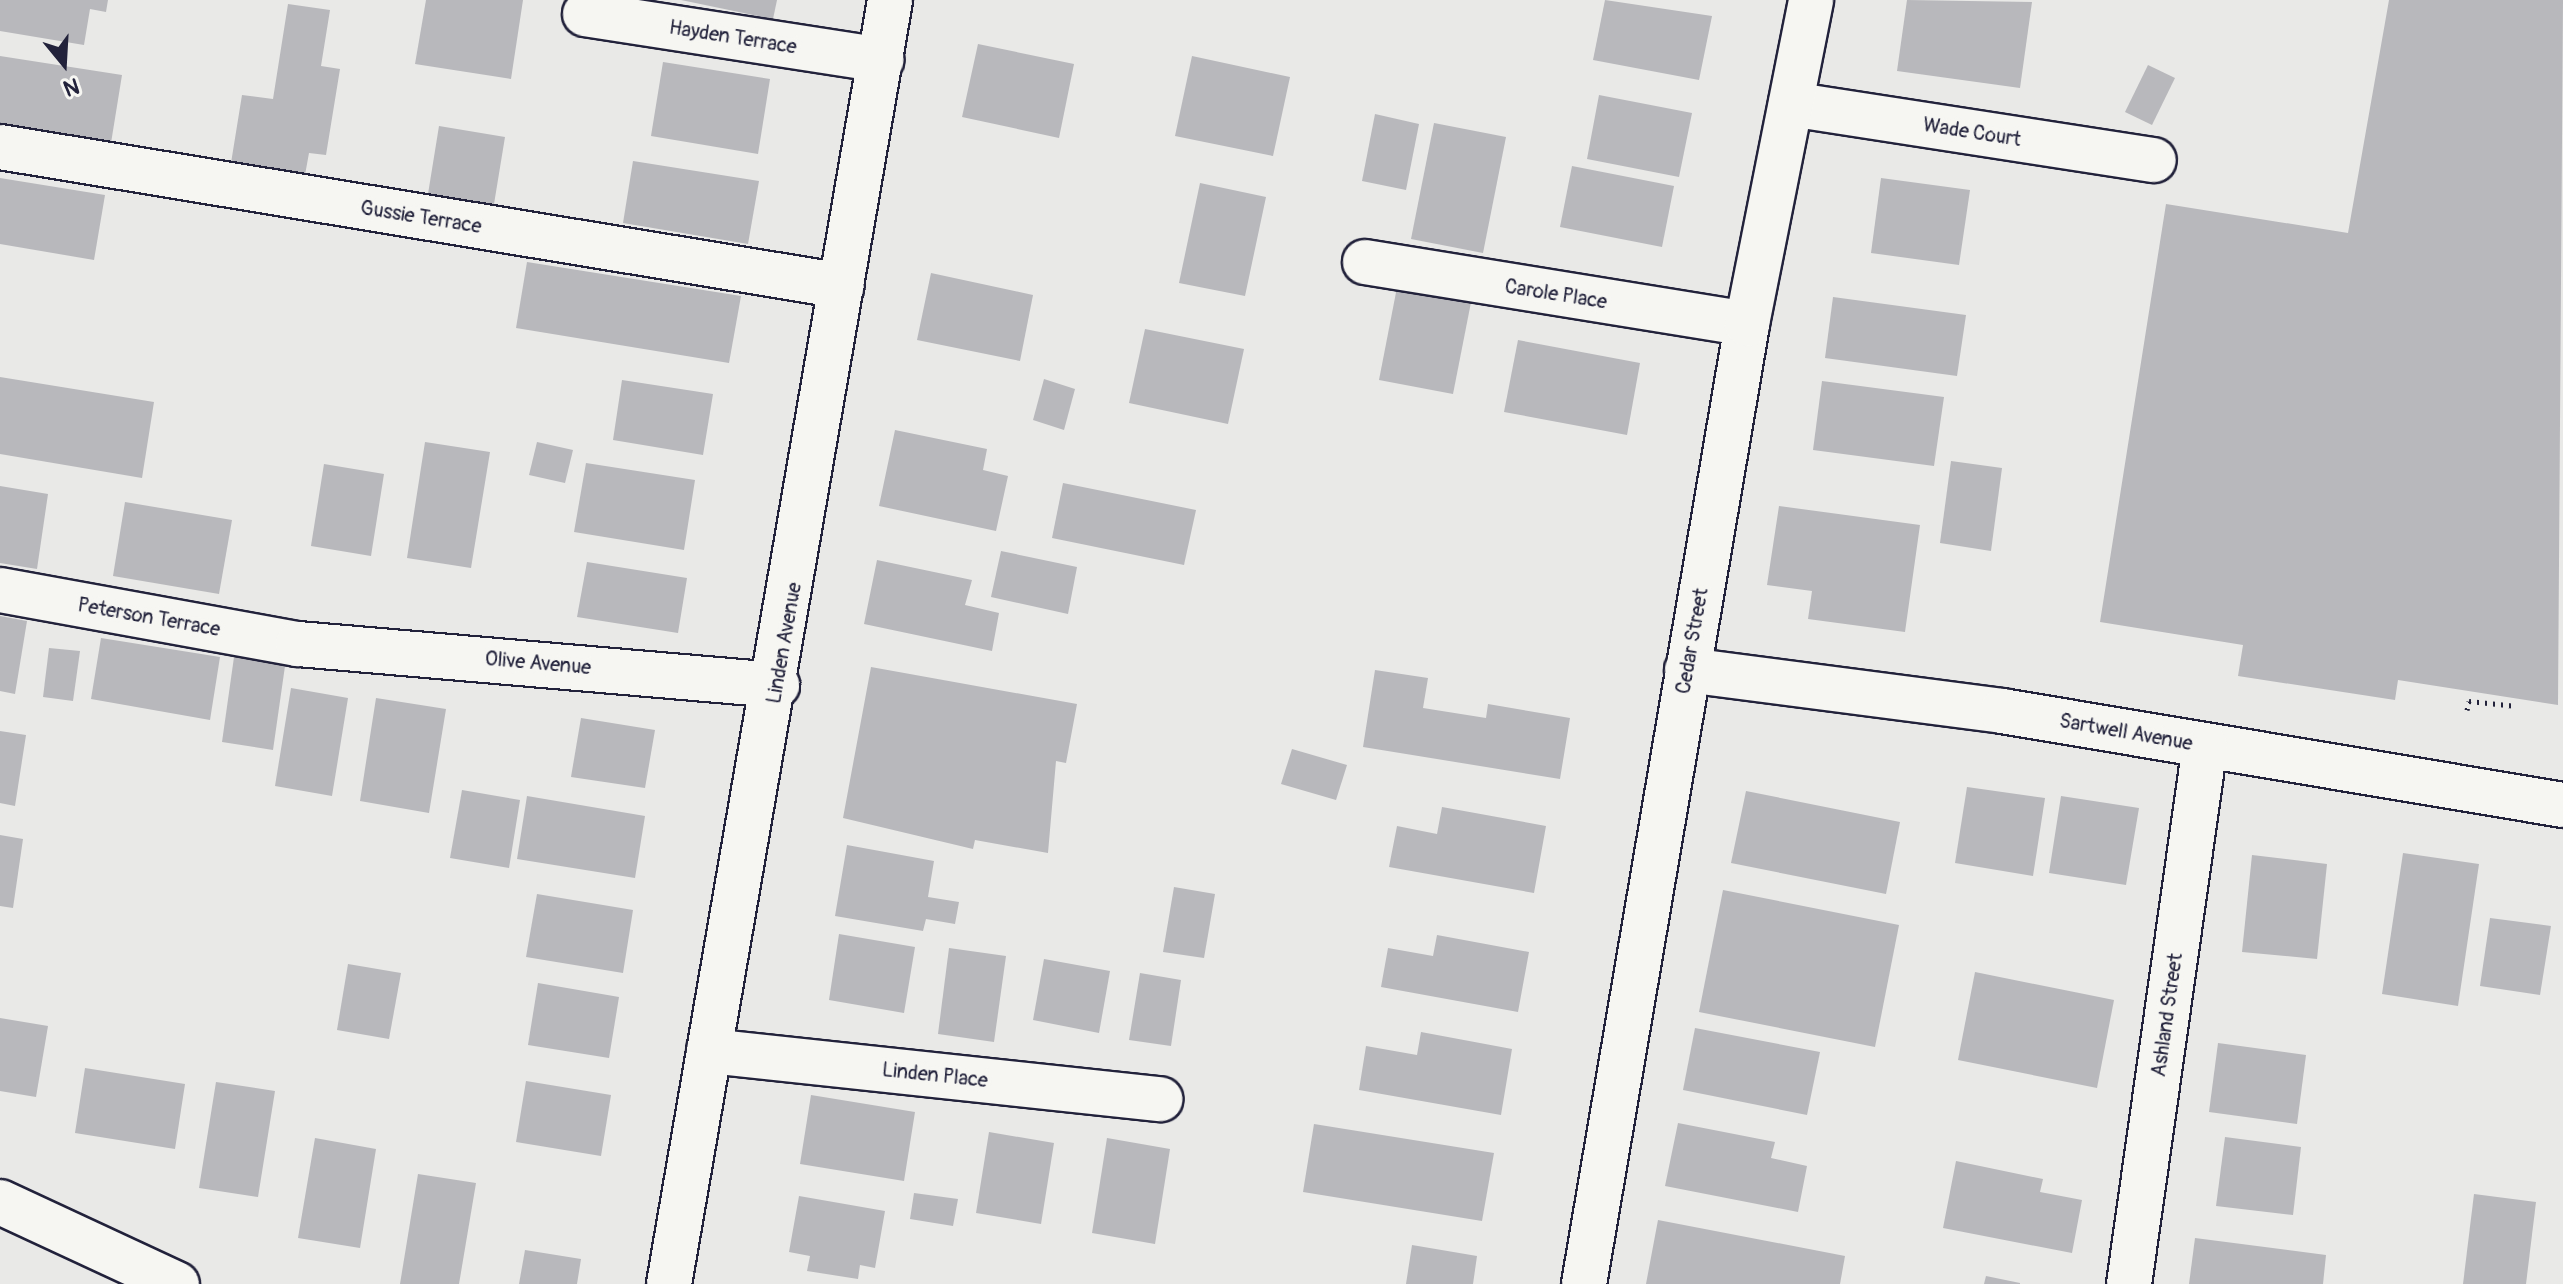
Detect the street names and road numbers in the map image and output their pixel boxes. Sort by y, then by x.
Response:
street label: Hayden Terrace [667,15,799,59]
street label: Wade Court [1921,112,2023,152]
street label: Gussie Terrace [359,196,483,238]
street label: Carole Place [1503,274,1609,314]
street label: Linden Avenue [762,581,806,705]
street label: Cedar Street [1671,586,1713,696]
street label: Peterson Terrace [76,593,222,641]
street label: Olive Avenue [484,646,592,680]
street label: Sartwell Avenue [2058,708,2194,756]
street label: Ashland Street [2146,952,2188,1078]
street label: Linden Place [881,1058,989,1092]

